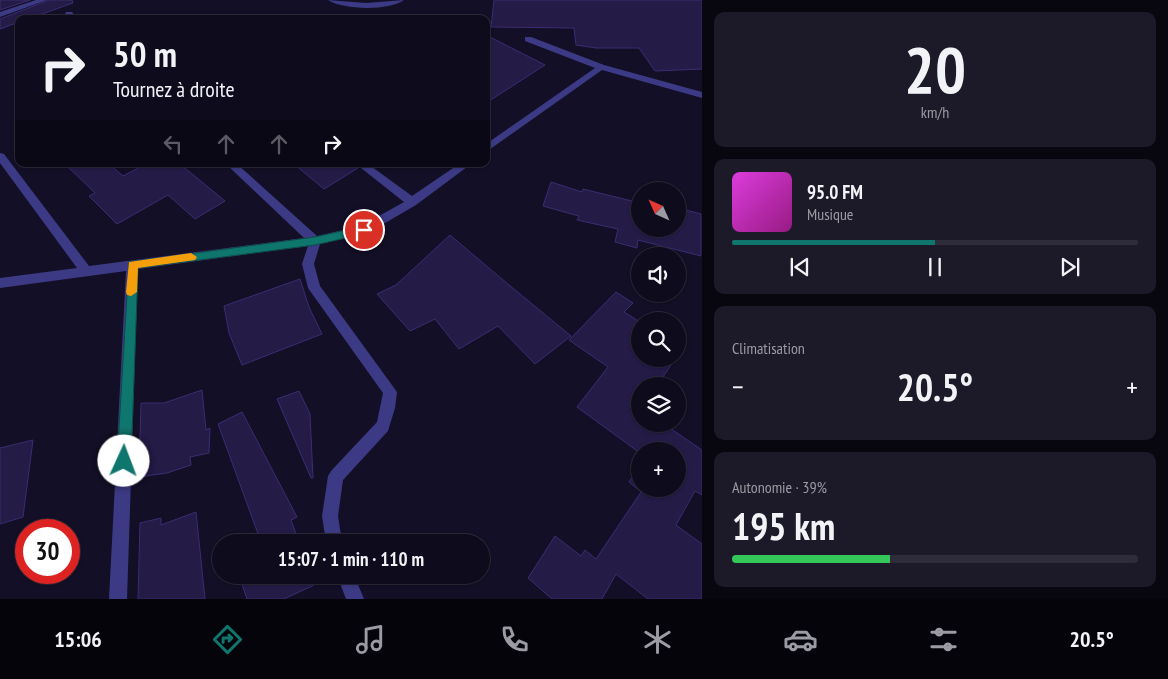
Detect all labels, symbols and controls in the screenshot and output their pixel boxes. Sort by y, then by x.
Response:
text: 20 [904,27,966,111]
text: 50 m [113,31,177,77]
icon: right [30,35,95,100]
text: Tournez à droite [113,75,235,103]
text: km/h [921,102,949,122]
icon: left [159,130,187,158]
icon: ahead [212,130,240,158]
icon: ahead [265,130,293,158]
icon: right [318,130,346,158]
text: 95.0 FM [807,180,863,204]
north arrow [631,182,686,238]
map controls [631,182,686,497]
text: Musique [807,204,853,224]
pin [343,209,385,251]
icon: arrive [350,216,378,244]
button: sound [631,247,686,302]
icon: previous [786,253,814,281]
icon: pause [921,253,949,281]
icon: next [1056,253,1084,281]
button: search [631,312,686,367]
text: Climatisation [732,338,805,358]
text: 20.5° [897,362,973,411]
text: − [732,368,744,405]
text: + [1126,368,1138,405]
button: layers [631,377,686,432]
position arrow [97,434,149,486]
button: + [631,442,686,497]
text: Autonomie · 39% [732,477,827,497]
text: 195 km [732,501,835,550]
speed limit sign: 30 [15,519,80,584]
text: 15:07 · 1 min · 110 m [278,547,424,571]
icon: directions [210,622,245,657]
icon: music [353,622,388,657]
icon: phone [497,622,532,657]
icon: climate [640,622,675,657]
icon: car [783,622,818,657]
icon: filters [926,622,961,657]
text: 15:06 [54,625,102,653]
text: 20.5° [1070,625,1114,653]

